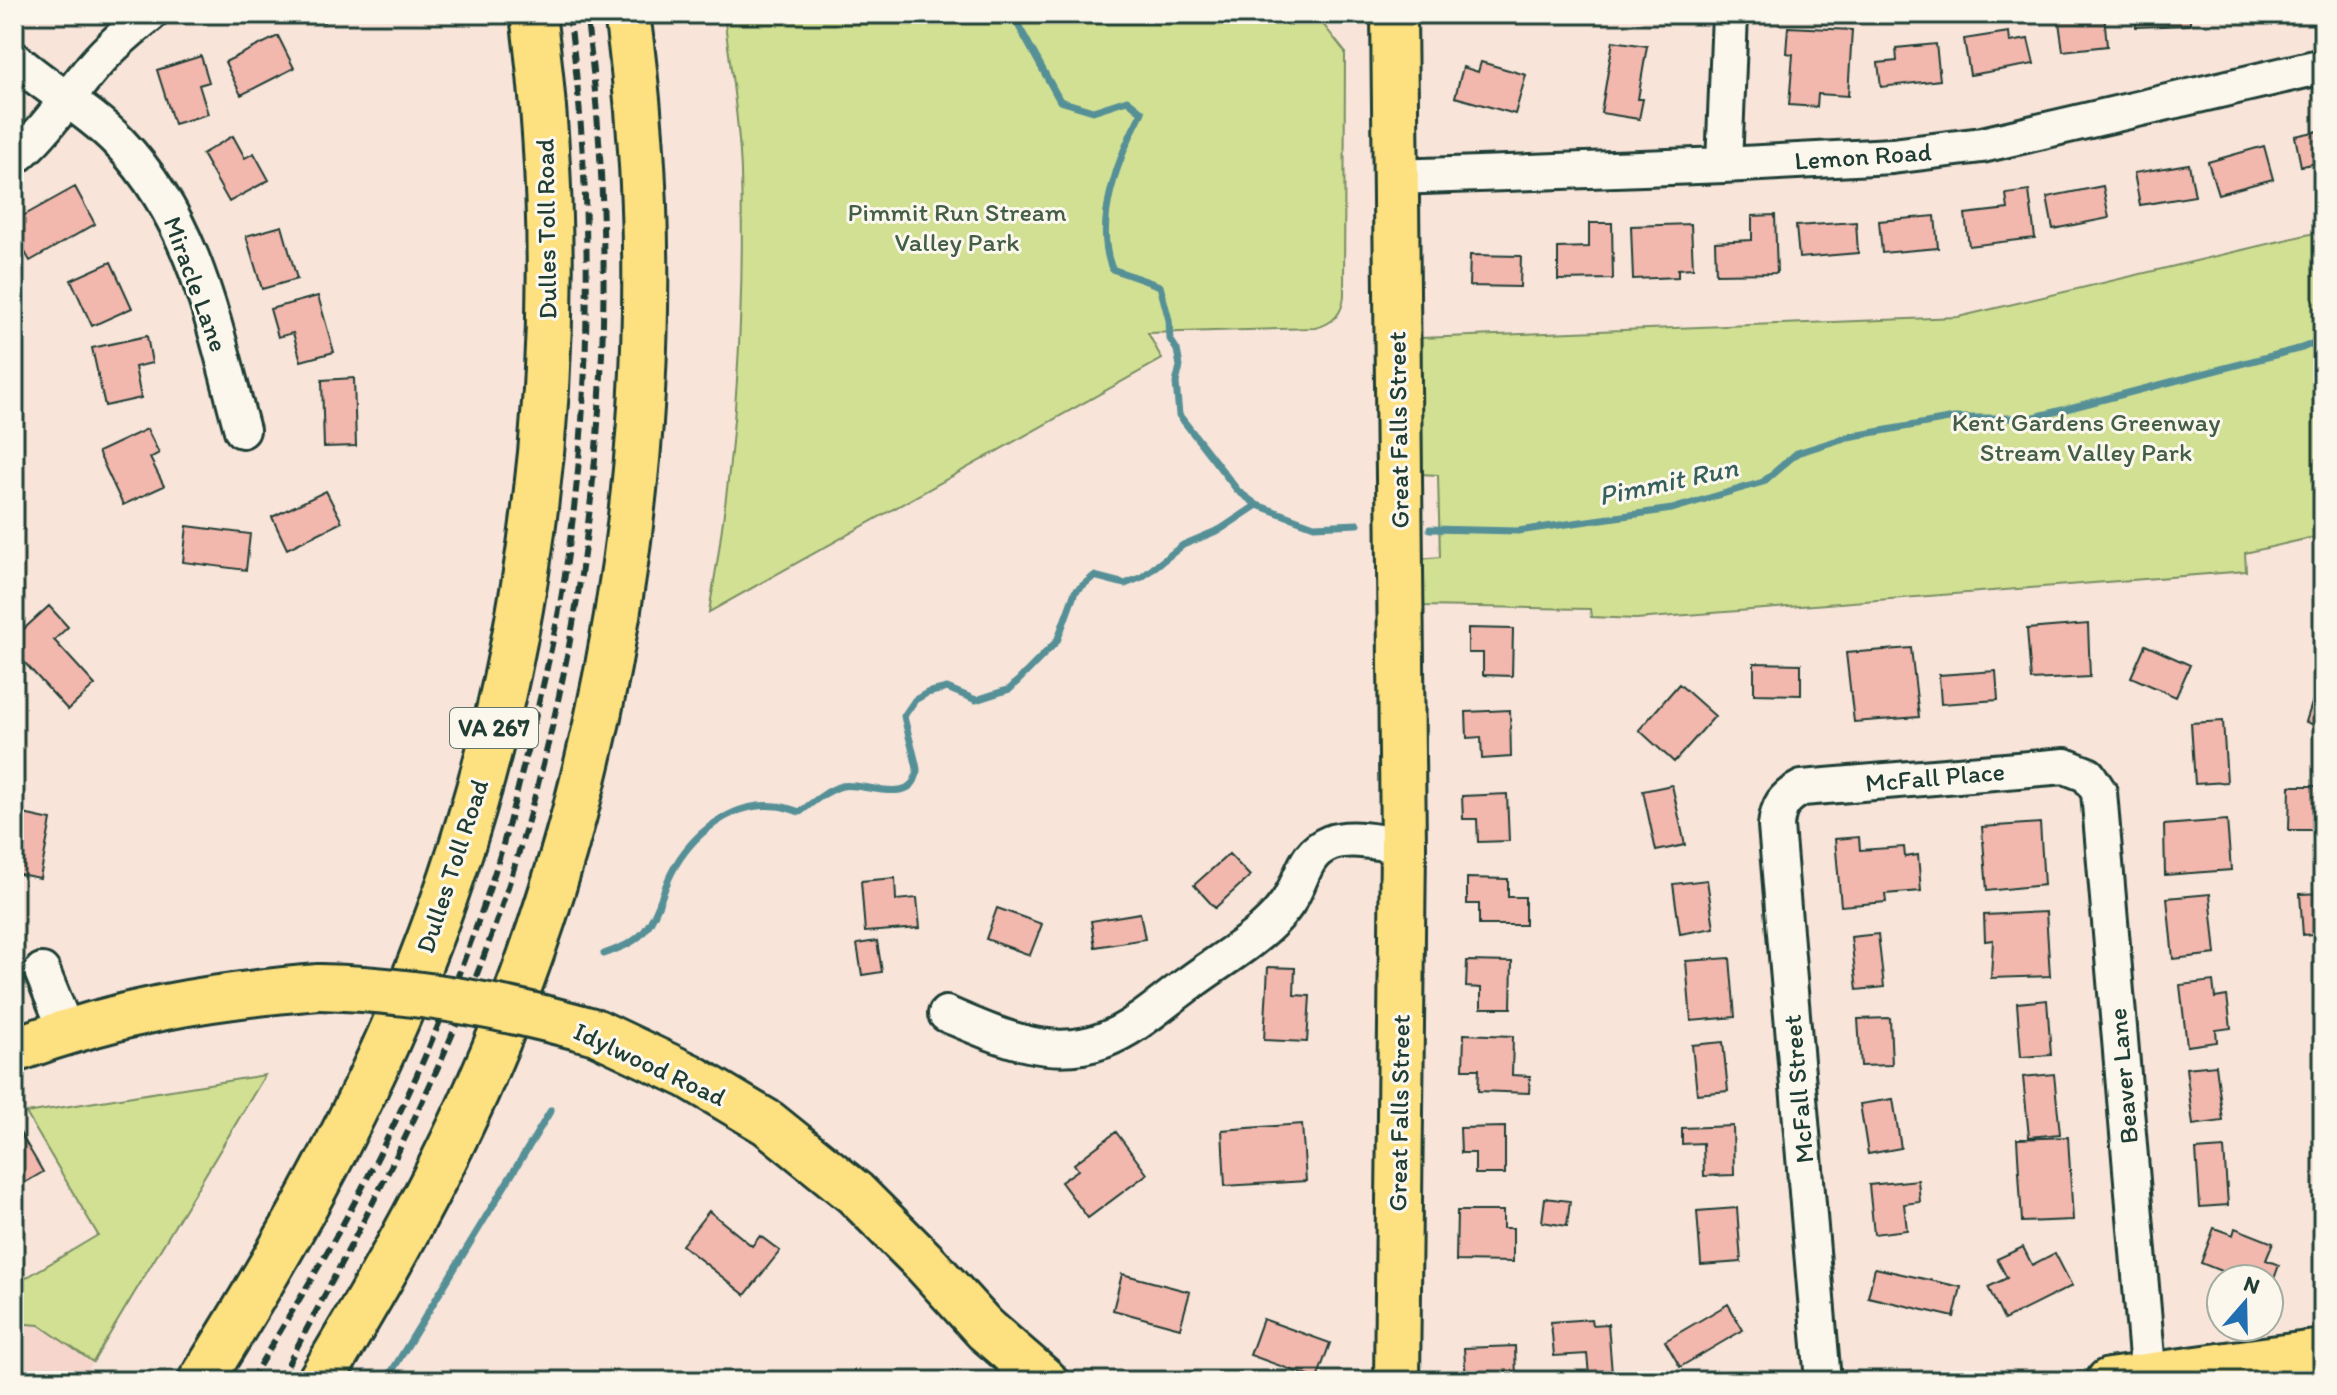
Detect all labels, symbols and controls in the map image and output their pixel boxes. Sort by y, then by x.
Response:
street label: Lemon Road [1793,135,1933,177]
street label: Dulles Toll Road [528,138,564,320]
park label: Pimmit Run Stream Valley Park [848,196,1067,258]
street label: Miracle Lane [157,212,235,356]
street label: Great Falls Street [1380,331,1416,529]
park label: Kent Gardens Greenway Stream Valley Park [1952,406,2220,468]
water label: Pimmit Run [1595,450,1741,512]
road number: VA 267 [450,708,538,748]
street label: McFall Place [1864,755,2006,799]
street label: Dulles Toll Road [409,775,495,957]
street label: Beaver Lane [2101,1007,2145,1145]
street label: McFall Street [1776,1013,1820,1165]
street label: Great Falls Street [1381,1014,1417,1212]
street label: Idylwood Road [569,1015,731,1113]
north arrow [2205,1263,2285,1343]
text: N [2240,1269,2263,1300]

